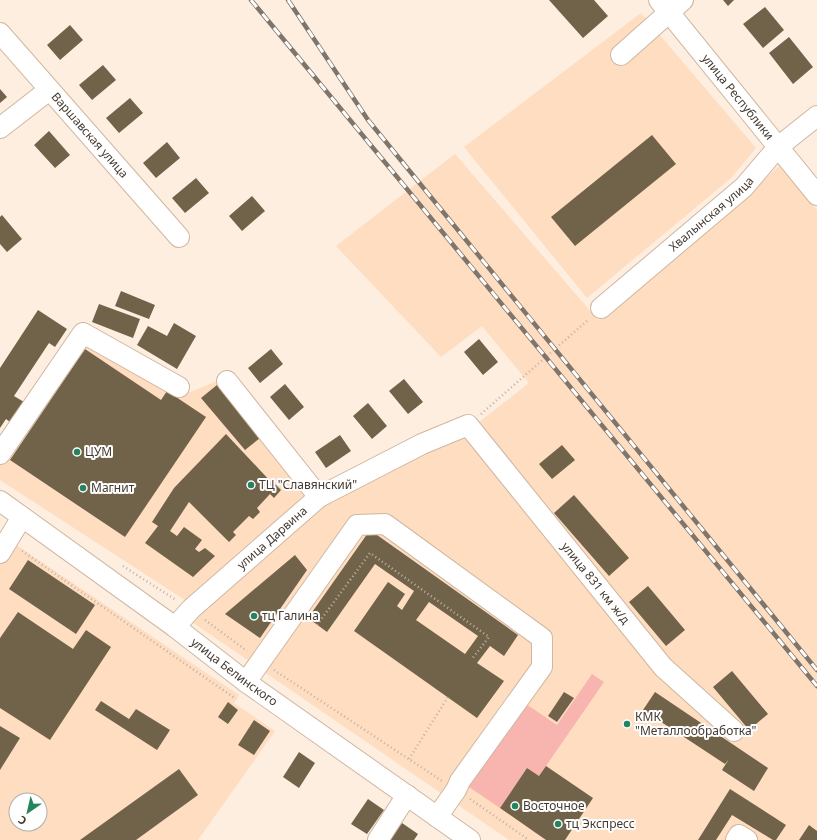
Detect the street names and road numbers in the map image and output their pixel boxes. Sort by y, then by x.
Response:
street label: улица Республики [698,50,778,143]
street label: Варшавская улица [48,88,132,181]
street label: Хвалынская улица [665,173,757,255]
street label: улица Дарвина [233,502,311,573]
street label: улица 831 км ж/д [558,538,635,628]
street label: улица Белинского [188,633,281,710]

